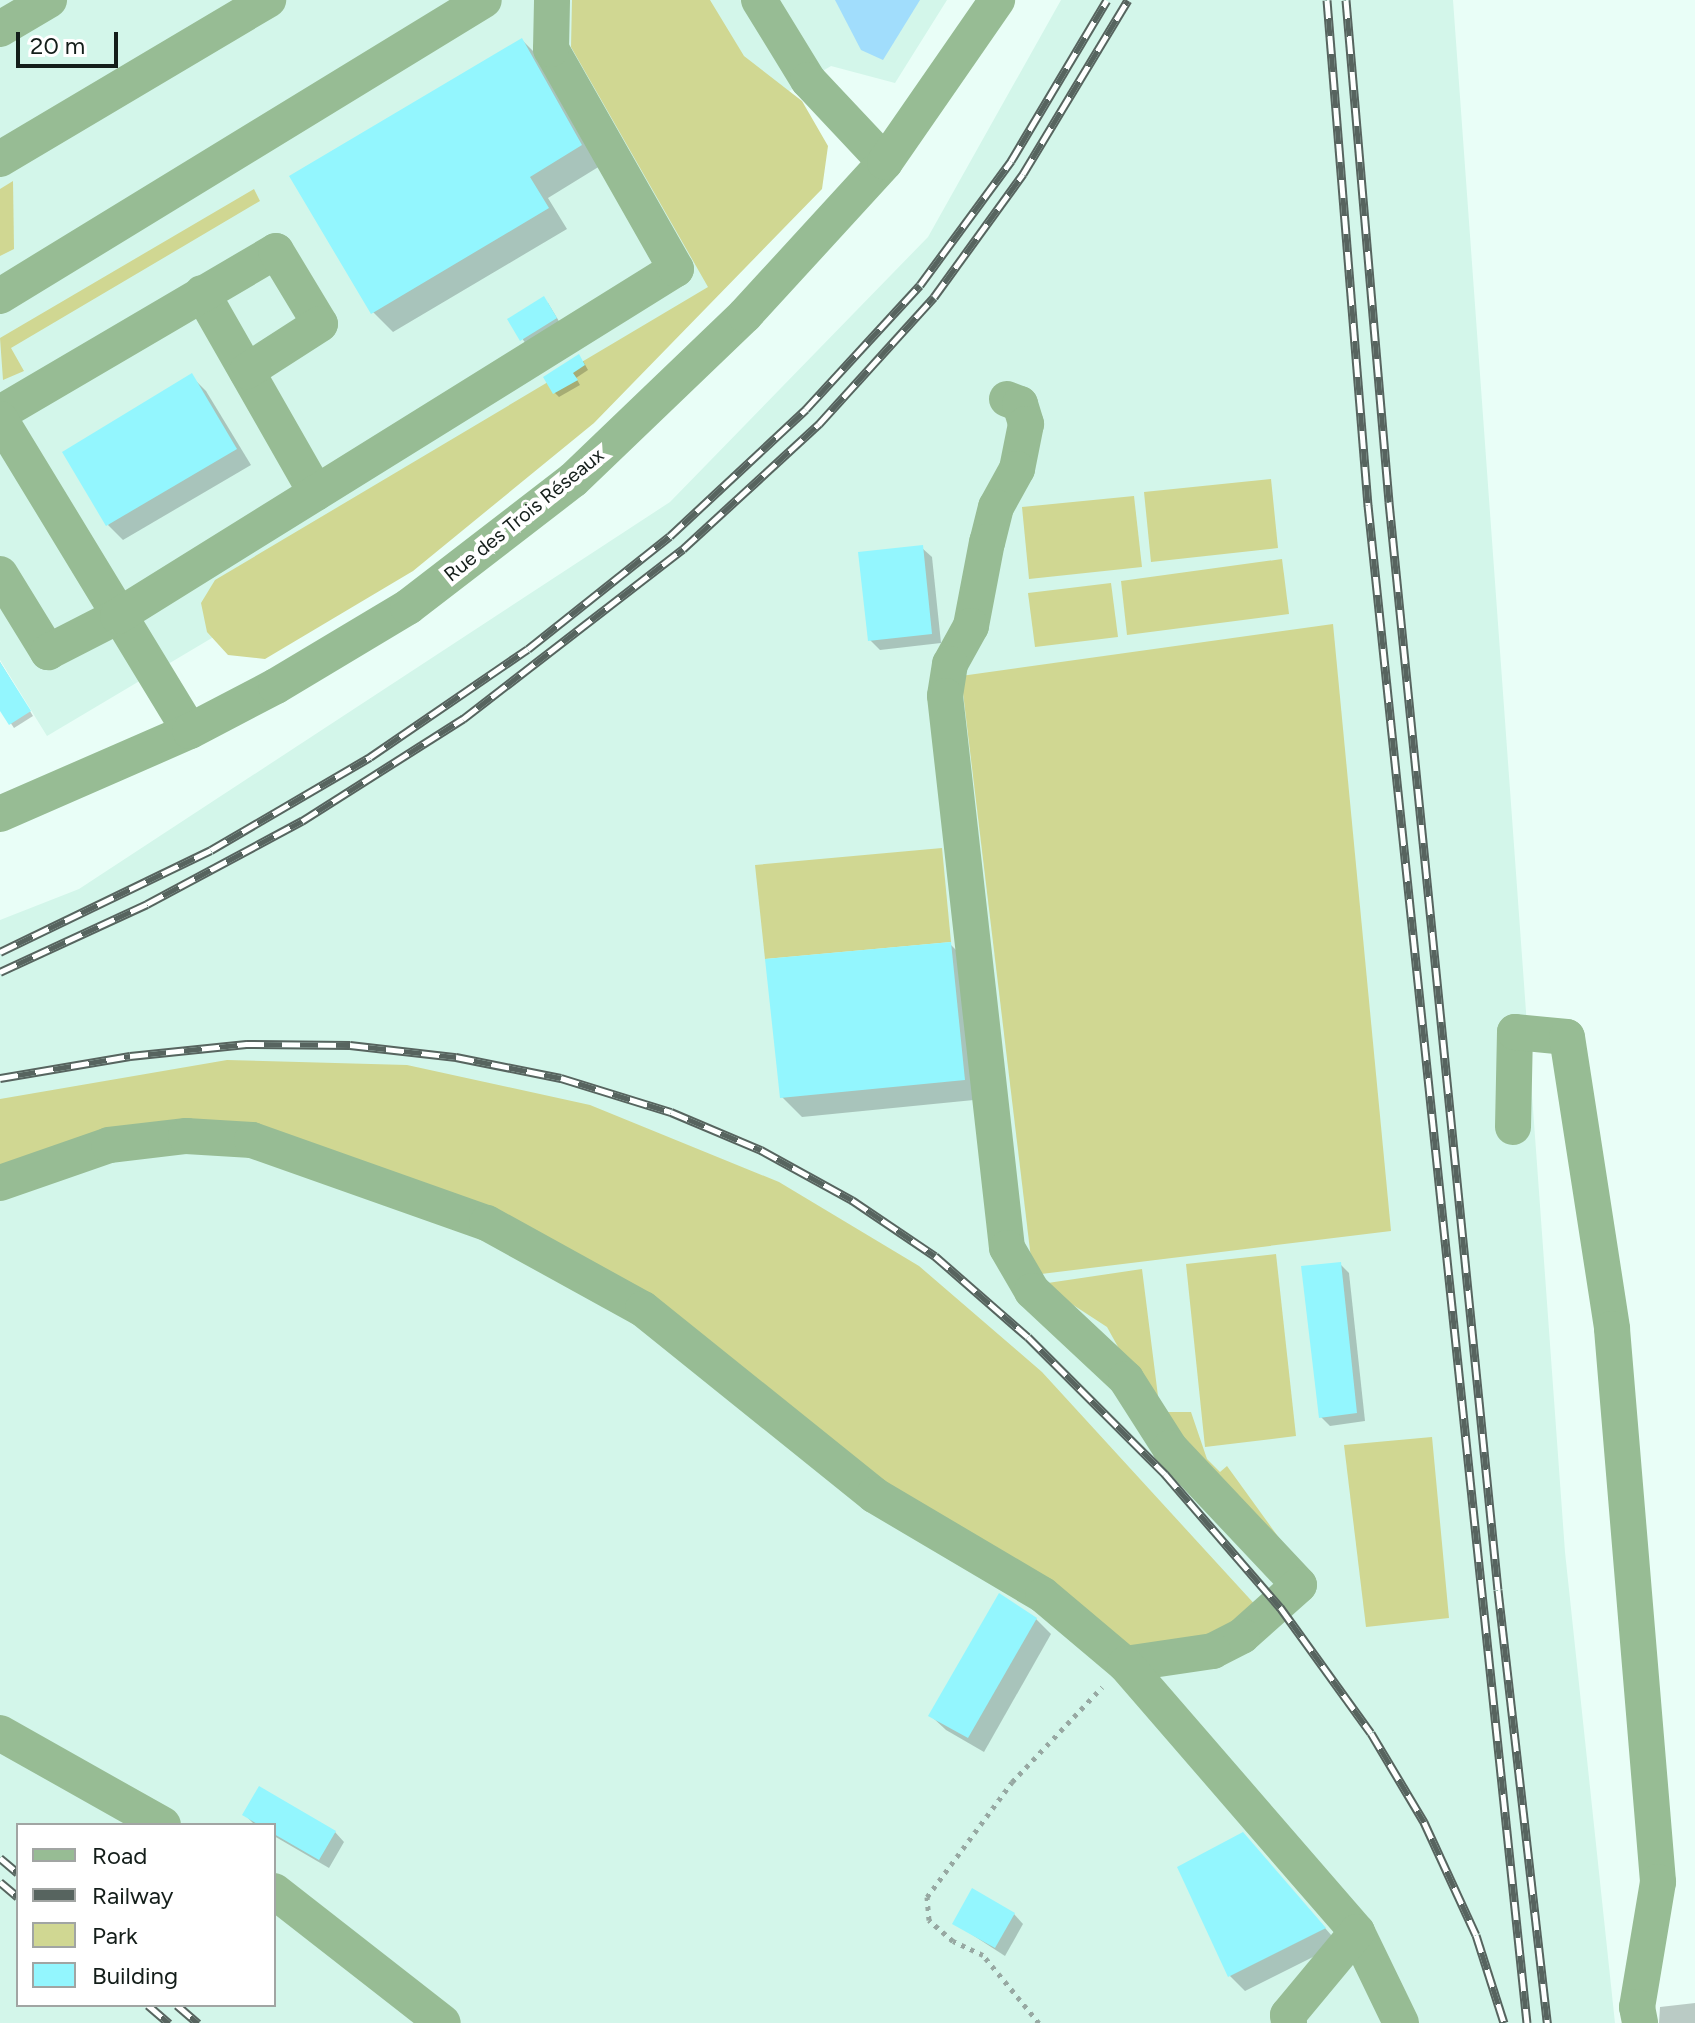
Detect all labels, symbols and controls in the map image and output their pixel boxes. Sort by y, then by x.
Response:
scale bar [20,16,122,66]
text: 20 m [30,31,85,60]
street label: Rue des Trois Réseaux [439,443,609,587]
legend [16,1823,276,2007]
text: Road [92,1841,147,1870]
text: Railway [92,1881,173,1910]
text: Park [92,1921,138,1950]
text: Building [92,1961,178,1990]

